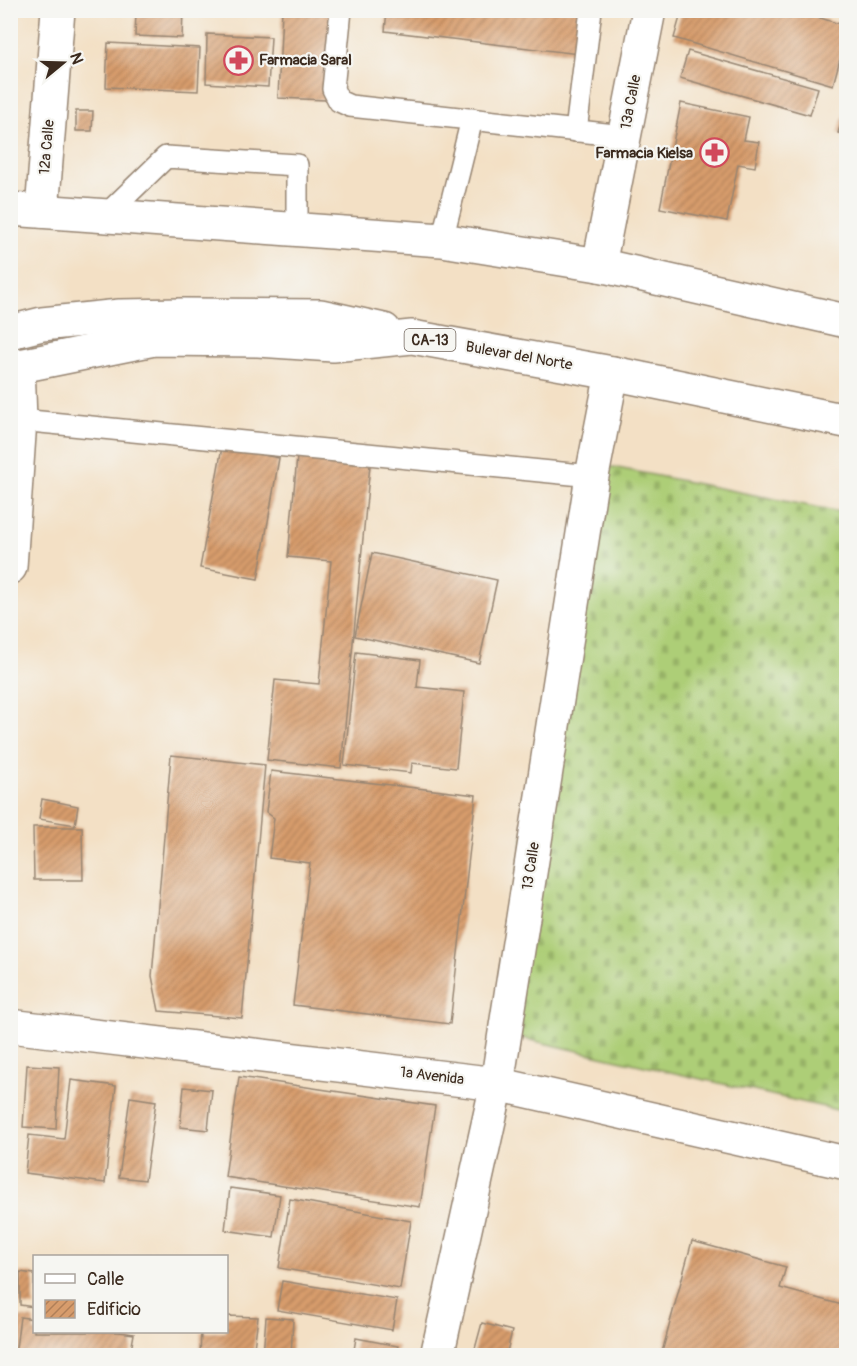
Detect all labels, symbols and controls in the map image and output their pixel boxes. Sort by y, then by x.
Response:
north arrow [33,33,93,93]
pharmacy icon: Farmacia Saral [222,44,254,76]
text: N [65,50,88,67]
place label: Farmacia Saral [259,51,352,70]
street label: 13a Calle [616,72,646,131]
street label: 12a Calle [35,118,59,175]
pharmacy icon: Farmacia Kielsa [698,137,730,169]
place label: Farmacia Kielsa [595,144,693,163]
road number: CA-13 [404,329,456,351]
street label: Bulevar del Norte [464,337,574,375]
street label: 13 Calle [518,840,544,891]
street label: 1a Avenida [399,1063,465,1089]
legend [33,1255,228,1333]
text: Calle [87,1268,124,1291]
text: Edificio [87,1298,141,1321]

